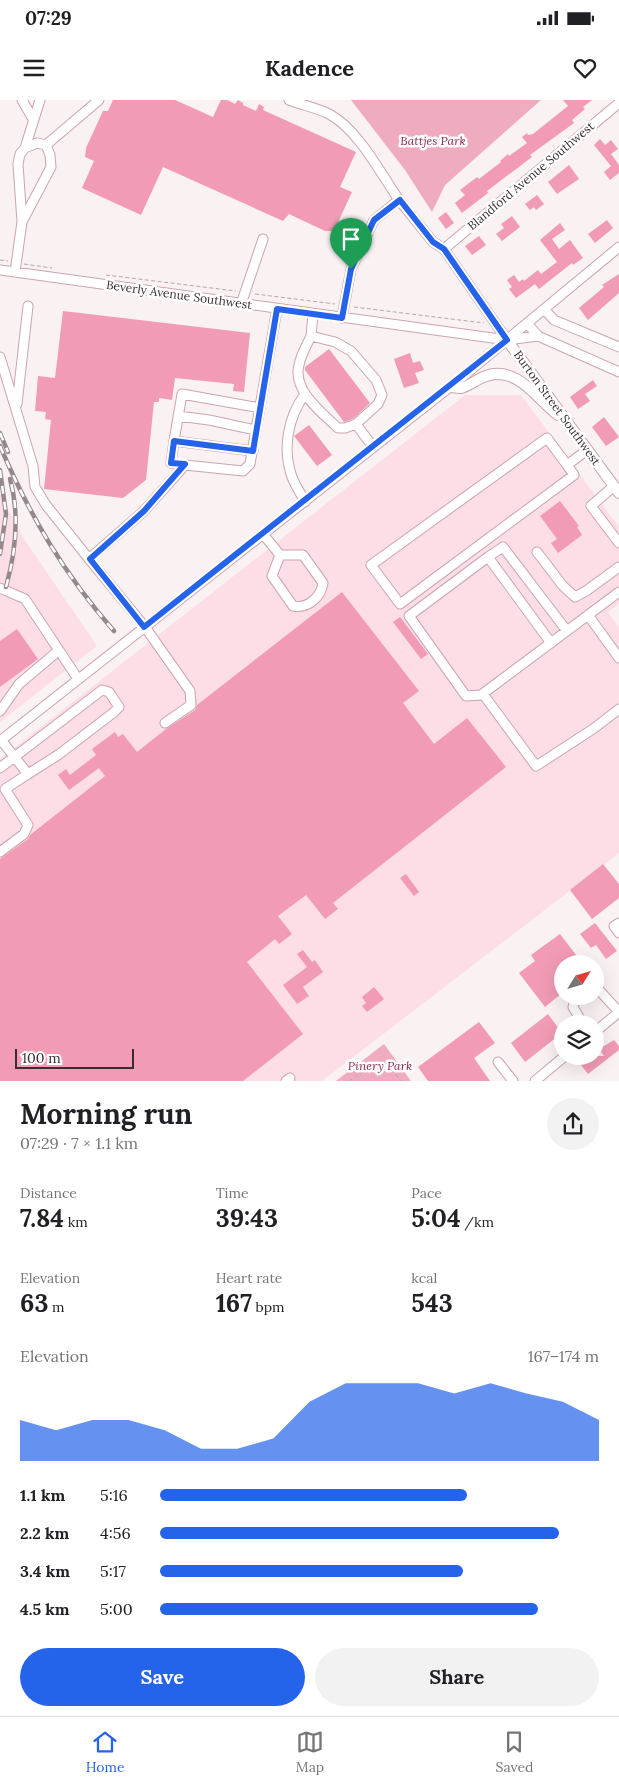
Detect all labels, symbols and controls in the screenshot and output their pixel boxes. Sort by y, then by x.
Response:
text: 07:29 [25,6,72,30]
icon: menu [20,54,48,82]
text: Kadence [265,54,354,82]
icon: heart [571,54,599,82]
street label: Blandford Avenue Southwest [464,118,597,233]
park label: Battjes Park [400,133,466,148]
pin [330,218,372,269]
icon: arrive [337,225,365,253]
street label: Beverly Avenue Southwest [105,277,253,312]
street label: Burton Street Southwest [511,347,604,468]
north arrow [554,955,604,1005]
map controls [554,955,604,1065]
button: layers [554,1015,604,1065]
scale bar [15,1046,134,1069]
text: 100 m [22,1049,61,1067]
park label: Pinery Park [348,1058,412,1073]
text: Morning run [20,1096,192,1132]
button: share [547,1098,599,1150]
text: 07:29 · 7 × 1.1 km [20,1133,138,1153]
text: Distance [20,1184,77,1202]
text: Time [216,1184,249,1202]
text: Pace [411,1184,442,1202]
text: 7.84 [20,1202,64,1234]
text: 39:43 [216,1202,278,1234]
text: 5:04 [411,1202,461,1234]
text: km [64,1213,88,1231]
text: /km [461,1213,494,1231]
text: Elevation [20,1269,80,1287]
text: Heart rate [216,1269,282,1287]
text: kcal [411,1269,437,1287]
text: 63 [20,1287,48,1319]
text: 167 [216,1287,252,1319]
text: 543 [411,1287,453,1319]
text: m [48,1298,65,1316]
text: bpm [252,1298,285,1316]
text: Elevation [20,1346,89,1366]
text: 167–174 m [528,1346,599,1366]
text: 1.1 km [20,1485,65,1505]
text: 5:16 [100,1485,128,1505]
text: 2.2 km [20,1523,69,1543]
text: 4:56 [100,1523,131,1543]
text: 3.4 km [20,1561,70,1581]
text: 5:17 [100,1561,126,1581]
text: 4.5 km [20,1599,70,1619]
text: 5:00 [100,1599,133,1619]
button: Save [20,1648,305,1706]
button: Share [315,1648,599,1706]
tab: Home [86,1728,125,1776]
tab: Map [296,1728,324,1776]
tab: Saved [495,1728,533,1776]

